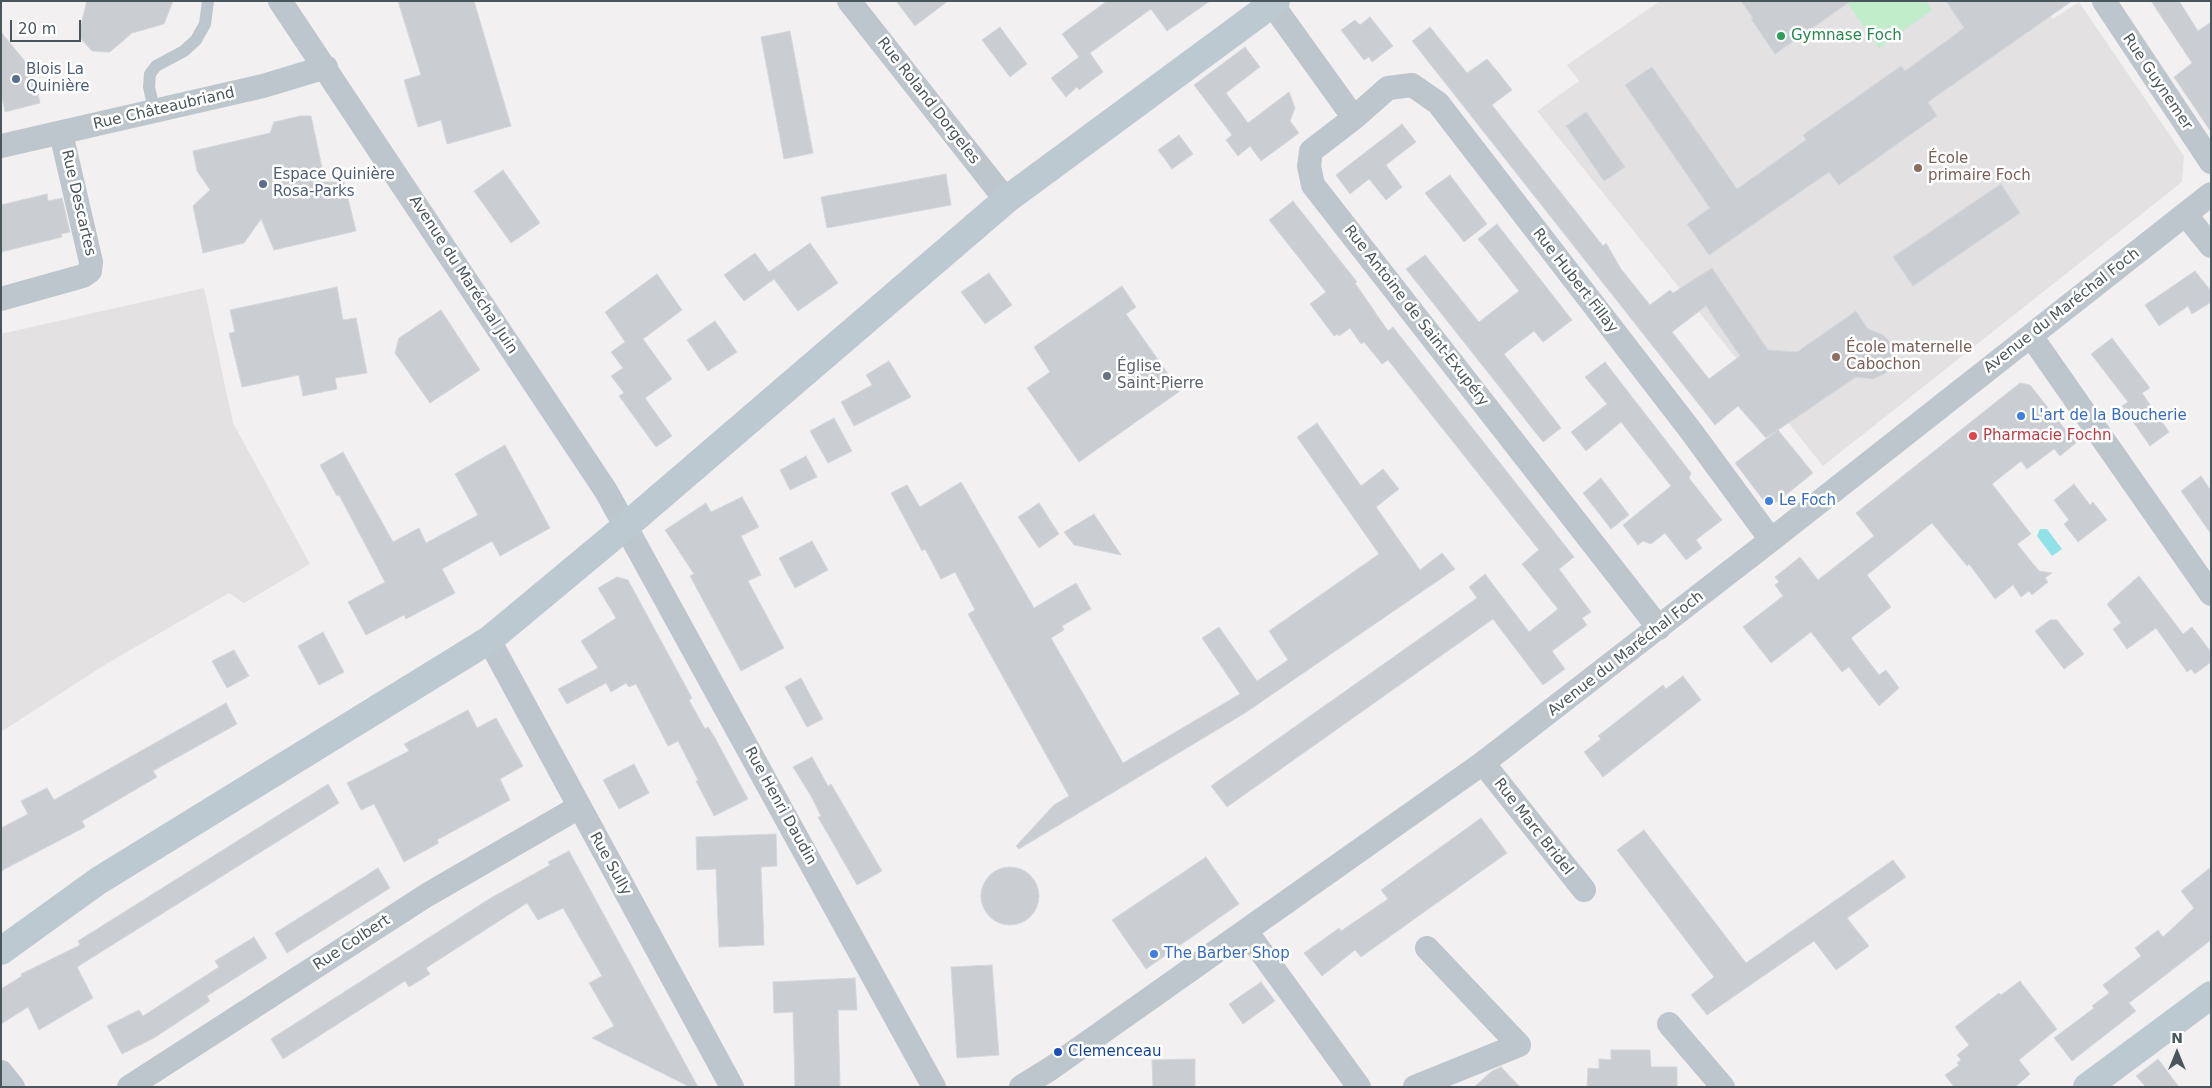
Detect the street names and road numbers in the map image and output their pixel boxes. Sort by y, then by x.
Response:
street label: Rue Guynemer [2118,31,2196,133]
street label: Rue Roland Dorgeles [873,34,983,168]
street label: Rue Châteaubriand [92,84,236,134]
street label: Rue Descartes [57,148,99,258]
street label: Avenue du Maréchal Juin [405,193,521,357]
street label: Rue Antoine de Saint-Exupéry [1340,222,1492,410]
street label: Rue Hubert Fillay [1529,225,1621,337]
street label: Avenue du Maréchal Foch [1981,245,2143,377]
street label: Avenue du Maréchal Foch [1545,588,1707,720]
street label: Rue Henri Daudin [740,744,820,868]
street label: Rue Marc Bridel [1490,775,1576,879]
street label: Rue Sully [585,829,635,899]
street label: Rue Colbert [310,912,394,974]

